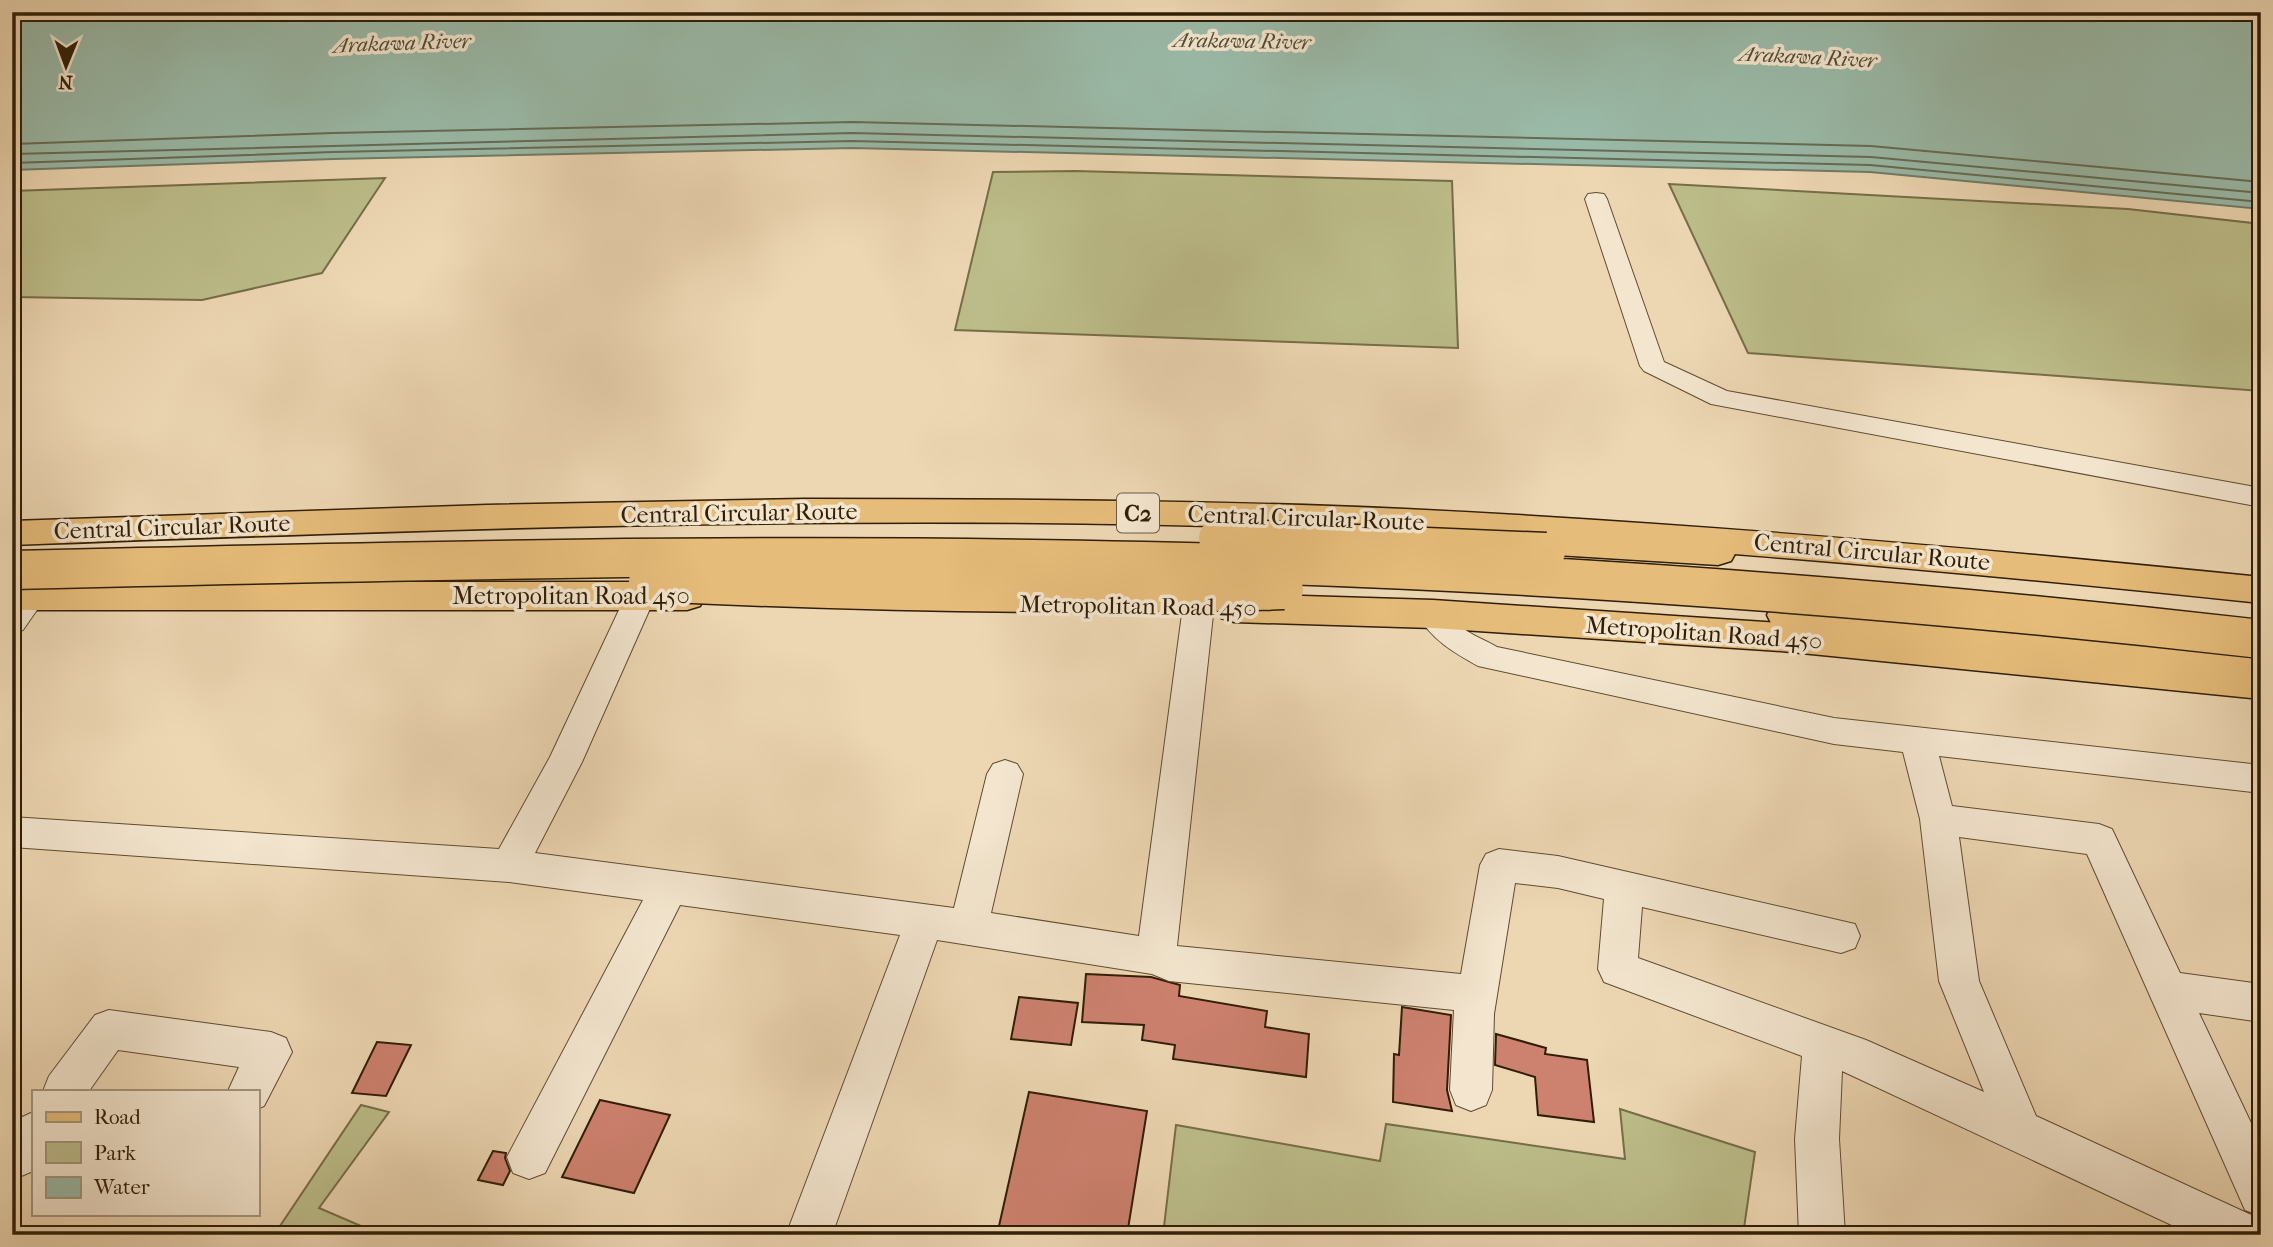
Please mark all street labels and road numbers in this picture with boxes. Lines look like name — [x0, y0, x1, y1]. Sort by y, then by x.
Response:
road number: C2 — [1117, 494, 1159, 533]
street label: Central Circular Route — [620, 497, 858, 529]
street label: Central Circular Route — [1187, 500, 1425, 536]
street label: Central Circular Route — [53, 509, 291, 545]
street label: Central Circular Route — [1753, 528, 1991, 576]
street label: Metropolitan Road 450 — [452, 582, 690, 610]
street label: Metropolitan Road 450 — [1019, 590, 1257, 622]
street label: Metropolitan Road 450 — [1585, 611, 1823, 655]

